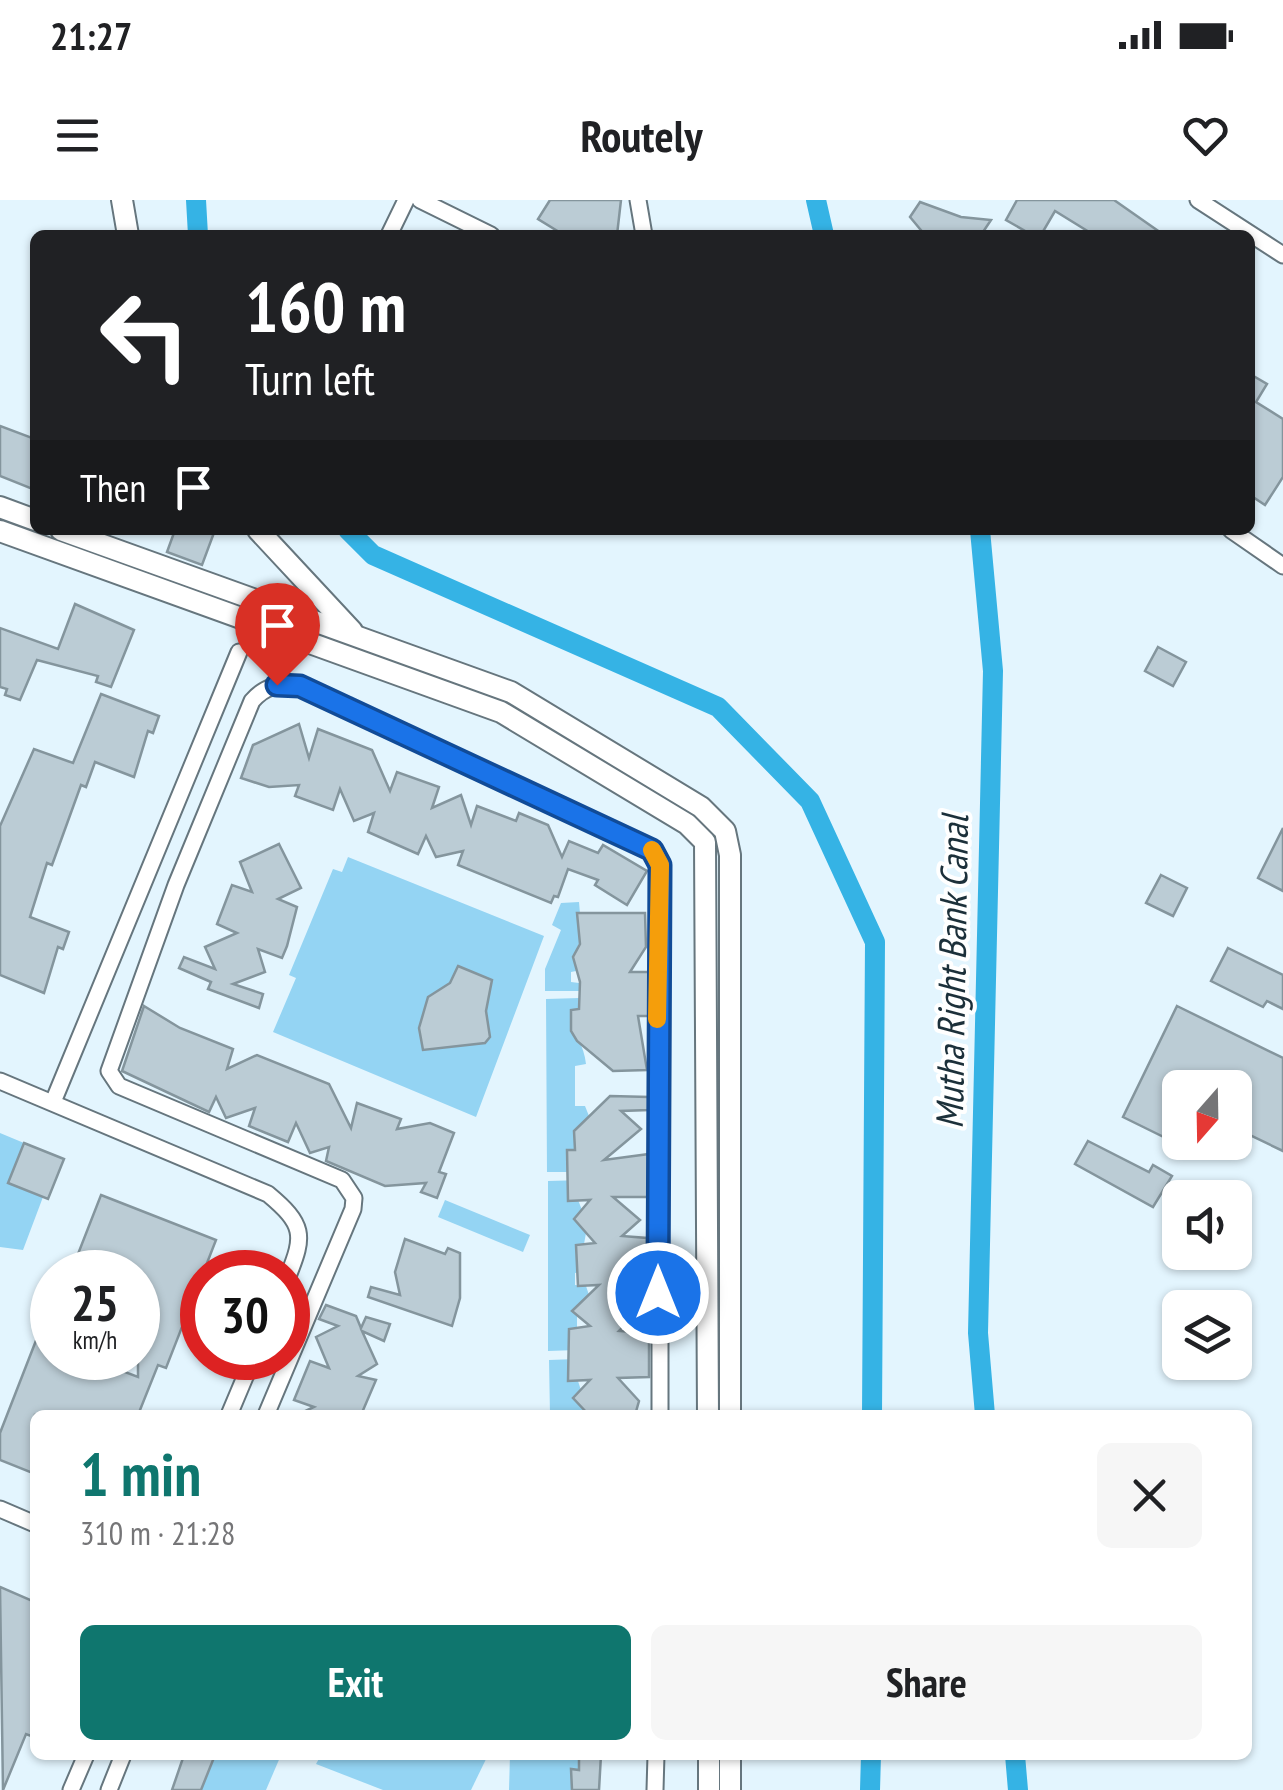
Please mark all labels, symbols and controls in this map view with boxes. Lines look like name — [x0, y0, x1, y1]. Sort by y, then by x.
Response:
text: 21:27 — [50, 11, 132, 60]
text: Routely — [580, 106, 703, 164]
icon: menu — [50, 108, 105, 163]
icon: heart — [1178, 108, 1233, 163]
text: 160 m — [245, 261, 406, 351]
icon: left — [80, 270, 210, 400]
text: Turn left — [245, 349, 375, 407]
icon: arrive — [166, 460, 221, 515]
text: Then — [80, 463, 146, 512]
pin — [235, 583, 320, 686]
icon: arrive — [250, 598, 305, 653]
water label: Mutha Right Bank Canal — [924, 812, 978, 1129]
north arrow — [1162, 1070, 1252, 1160]
map controls — [1162, 1070, 1252, 1380]
button: sound — [1162, 1180, 1252, 1270]
position arrow — [606, 1241, 710, 1345]
speed limit sign: 30 — [180, 1250, 310, 1380]
text: 25 — [71, 1270, 119, 1335]
button: layers — [1162, 1290, 1252, 1380]
text: km/h — [73, 1324, 117, 1356]
text: 1 min — [80, 1435, 201, 1513]
button: close — [1097, 1443, 1202, 1548]
text: 310 m · 21:28 — [80, 1512, 235, 1554]
button: Exit — [80, 1625, 631, 1740]
button: Share — [651, 1625, 1202, 1740]

